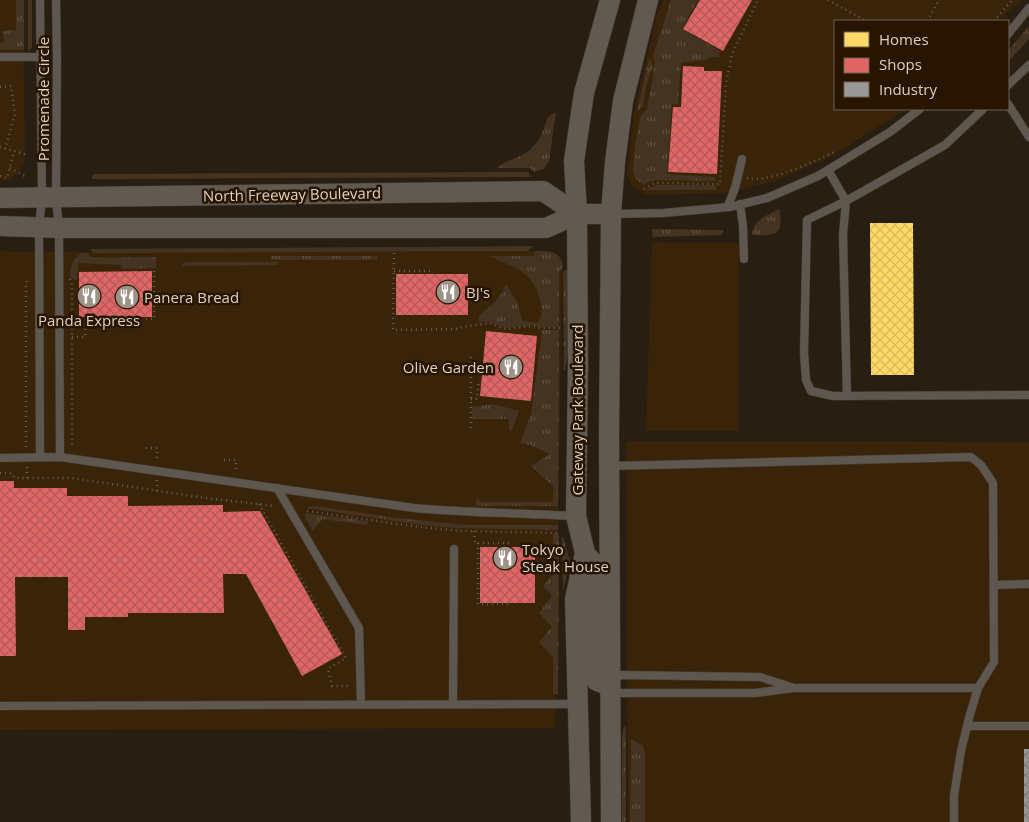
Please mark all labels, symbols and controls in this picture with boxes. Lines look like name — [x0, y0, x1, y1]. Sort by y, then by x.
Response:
legend — [834, 20, 1009, 110]
text: Homes — [879, 29, 929, 49]
street label: Promenade Circle — [33, 37, 53, 161]
text: Shops — [879, 54, 922, 74]
text: Industry — [879, 79, 937, 99]
street label: North Freeway Boulevard — [203, 182, 381, 206]
restaurant icon: BJ's — [435, 279, 461, 305]
place label: BJ's — [466, 282, 490, 302]
restaurant icon: Panda Express — [76, 283, 102, 309]
restaurant icon: Panera Bread — [114, 284, 140, 310]
place label: Panera Bread — [144, 287, 239, 307]
place label: Panda Express — [38, 310, 140, 330]
street label: Gateway Park Boulevard — [567, 325, 587, 495]
restaurant icon: Olive Garden — [498, 354, 524, 380]
place label: Olive Garden — [403, 357, 494, 377]
place label: Tokyo Steak House — [522, 539, 609, 576]
restaurant icon: Tokyo Steak House — [492, 545, 518, 571]

